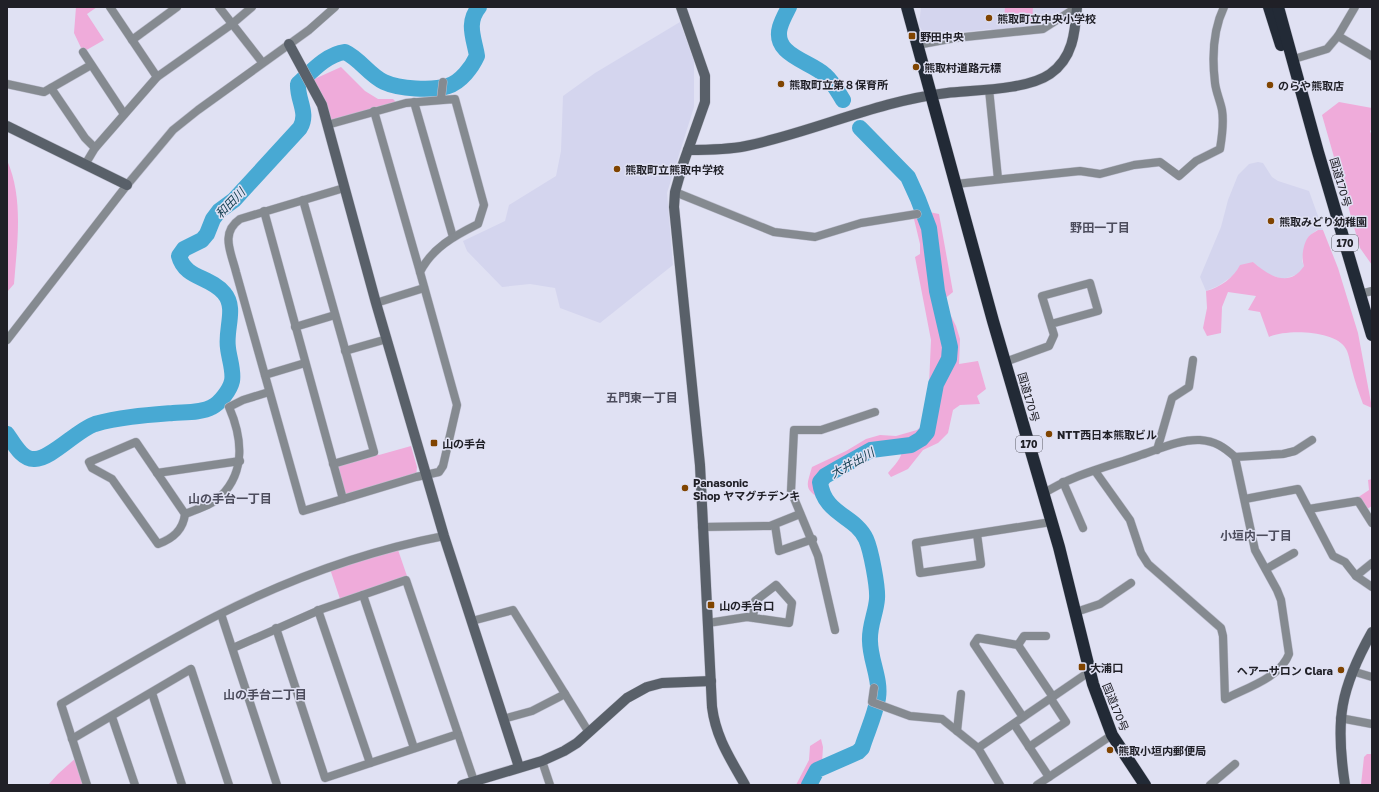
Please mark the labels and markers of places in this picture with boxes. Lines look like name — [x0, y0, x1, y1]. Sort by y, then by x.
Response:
place label: 熊取町立中央小学校 — [997, 12, 1096, 25]
marker: 熊取町立中央小学校 — [984, 13, 994, 23]
place label: 野田中央 — [920, 30, 964, 43]
marker: 野田中央 — [907, 31, 917, 41]
place label: 熊取村道路元標 — [924, 61, 1001, 74]
marker: 熊取村道路元標 — [911, 62, 921, 72]
place label: 熊取町立第８保育所 — [789, 78, 888, 91]
marker: 熊取町立第８保育所 — [776, 79, 786, 89]
place label: のらや熊取店 — [1278, 79, 1344, 92]
marker: のらや熊取店 — [1265, 80, 1275, 90]
place label: 熊取町立熊取中学校 — [625, 163, 724, 176]
marker: 熊取町立熊取中学校 — [612, 164, 622, 174]
place label: 熊取みどり幼稚園 — [1279, 215, 1367, 228]
marker: 熊取みどり幼稚園 — [1266, 216, 1276, 226]
place label: NTT西日本熊取ビル — [1057, 428, 1157, 441]
marker: NTT西日本熊取ビル — [1044, 429, 1054, 439]
place label: 山の手台 — [442, 437, 486, 450]
marker: 山の手台 — [429, 438, 439, 448]
place label: Panasonic Shop ヤマグチデンキ — [693, 476, 800, 502]
marker: Panasonic Shop ヤマグチデンキ — [680, 483, 690, 493]
place label: 山の手台口 — [719, 599, 774, 612]
marker: 山の手台口 — [706, 600, 716, 610]
place label: 大浦口 — [1090, 661, 1123, 674]
marker: 大浦口 — [1077, 662, 1087, 672]
place label: ヘアーサロン Clara — [1237, 664, 1333, 677]
marker: ヘアーサロン Clara — [1336, 665, 1346, 675]
place label: 熊取小垣内郵便局 — [1118, 744, 1206, 757]
marker: 熊取小垣内郵便局 — [1105, 745, 1115, 755]

